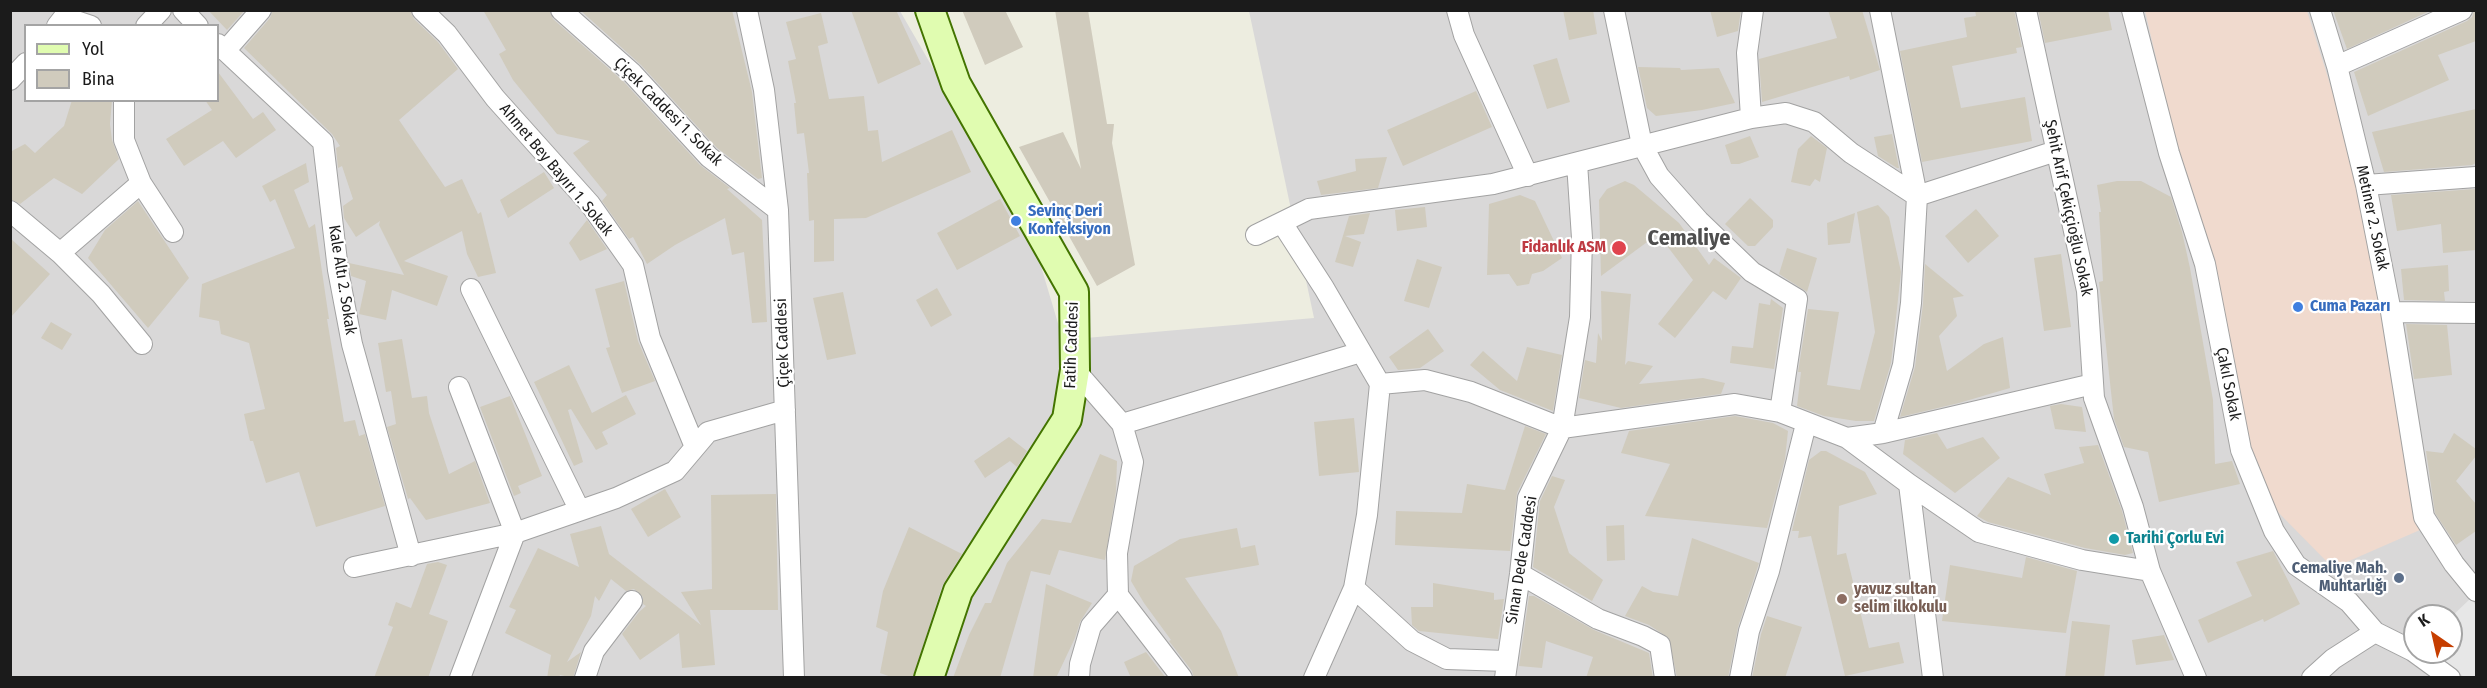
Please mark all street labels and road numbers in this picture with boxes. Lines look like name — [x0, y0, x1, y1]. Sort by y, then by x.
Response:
street label: Çiçek Caddesi 1. Sokak — [610, 54, 726, 170]
street label: Ahmet Bey Bayırı 1. Sokak — [495, 100, 617, 240]
street label: Şehit Arif Çekiççioğlu Sokak — [2040, 118, 2096, 298]
street label: Metiner 2. Sokak — [2351, 164, 2393, 272]
street label: Kale Altı 2. Sokak — [324, 224, 360, 336]
street label: Çiçek Caddesi — [772, 298, 794, 388]
street label: Fatih Caddesi — [1061, 301, 1083, 389]
street label: Çakıl Sokak — [2212, 346, 2244, 422]
street label: Sinan Dede Caddesi — [1502, 494, 1542, 626]

